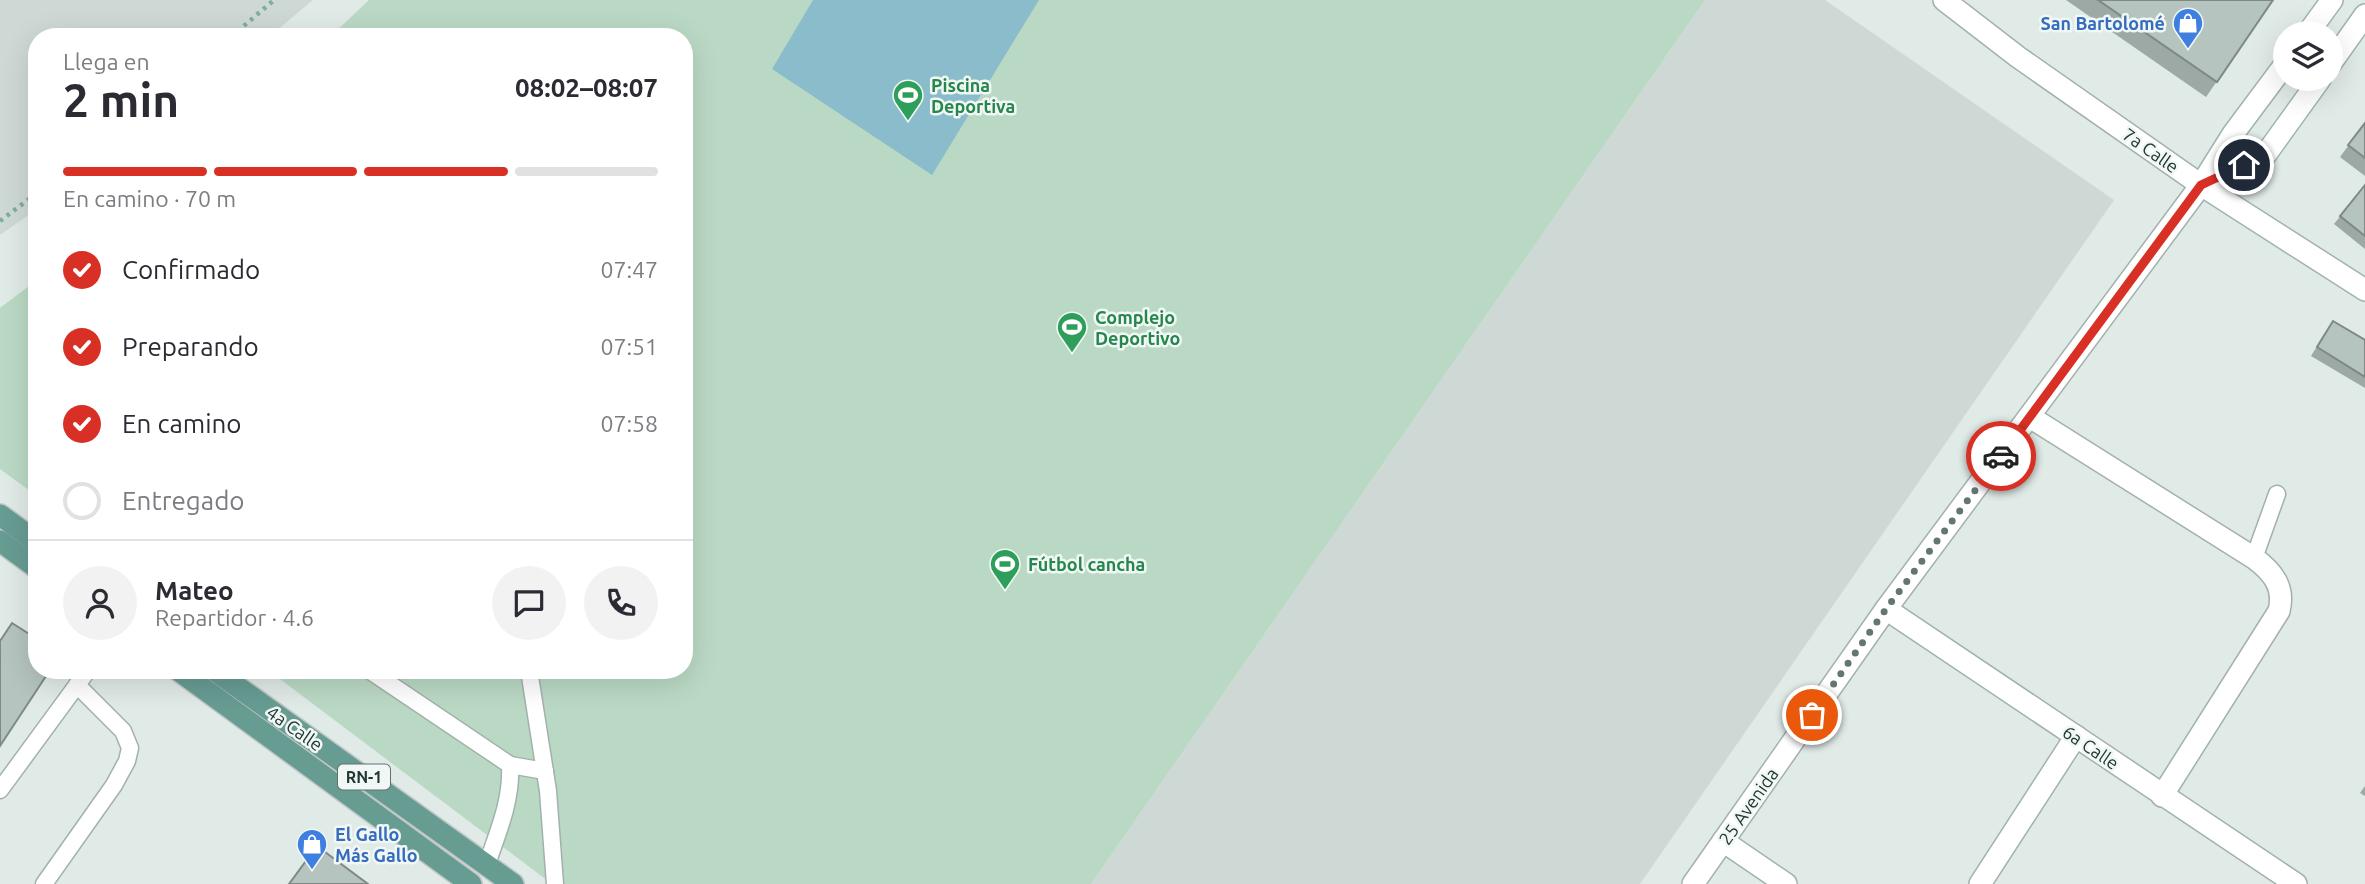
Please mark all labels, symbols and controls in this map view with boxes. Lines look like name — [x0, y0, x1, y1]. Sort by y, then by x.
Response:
shop icon: San Bartolomé — [2171, 6, 2205, 50]
place label: San Bartolomé — [2040, 13, 2165, 33]
map controls — [2273, 21, 2343, 91]
button: layers — [2273, 21, 2343, 91]
text: Llega en — [63, 49, 150, 74]
text: 08:02–08:07 — [515, 73, 658, 102]
text: 2 min — [63, 74, 179, 126]
place label: Piscina Deportiva — [931, 75, 1015, 116]
sports icon: Piscina Deportiva — [891, 78, 925, 122]
street label: 7a Calle — [2119, 124, 2183, 176]
pin — [2214, 135, 2274, 195]
icon: home — [2225, 146, 2263, 184]
text: En camino · 70 m — [63, 186, 236, 211]
icon: check — [63, 251, 101, 289]
text: Confirmado — [122, 255, 260, 284]
text: 07:47 — [600, 257, 658, 282]
place label: Complejo Deportivo — [1095, 307, 1180, 348]
sports icon: Complejo Deportivo — [1055, 310, 1089, 354]
icon: check — [63, 328, 101, 366]
text: Preparando — [122, 332, 259, 361]
text: 07:51 — [600, 334, 658, 359]
icon: check — [63, 405, 101, 443]
text: En camino — [122, 409, 242, 438]
text: 07:58 — [600, 411, 658, 436]
courier — [1966, 421, 2036, 491]
icon: car — [1982, 437, 2020, 475]
text: Entregado — [122, 486, 245, 515]
sports icon: Fútbol cancha — [988, 547, 1022, 591]
place label: Fútbol cancha — [1028, 554, 1145, 574]
button: person — [63, 566, 137, 640]
button: chat — [492, 566, 566, 640]
button: phone — [584, 566, 658, 640]
text: Mateo — [155, 576, 234, 605]
text: Repartidor · 4.6 — [155, 605, 314, 630]
pin — [1782, 685, 1842, 745]
icon: bag — [1793, 696, 1831, 734]
street label: 4a Calle — [263, 702, 327, 754]
street label: 6a Calle — [2059, 721, 2123, 773]
road number: RN-1 — [338, 764, 390, 790]
street label: 25 Avenida — [1714, 764, 1782, 848]
place label: El Gallo Más Gallo — [335, 824, 418, 865]
shop icon: El Gallo Más Gallo — [295, 827, 329, 871]

